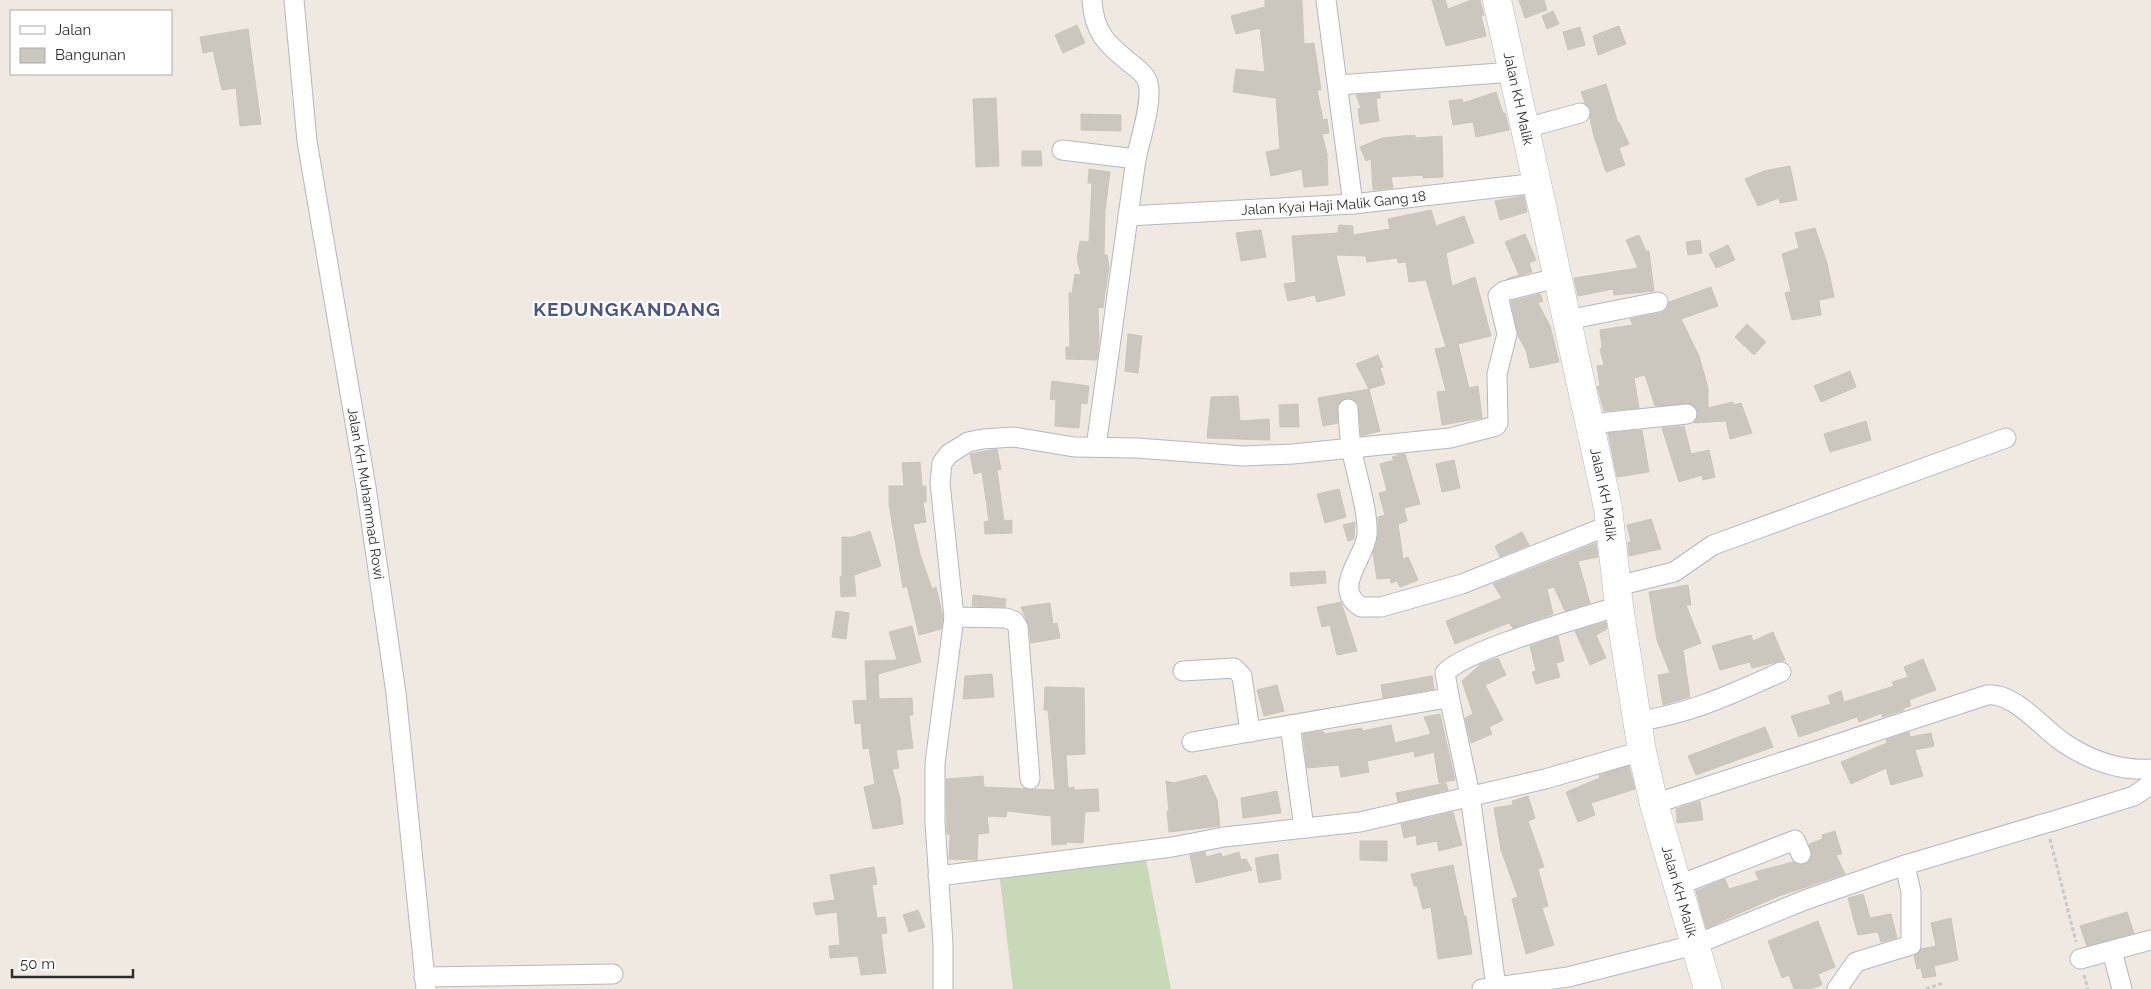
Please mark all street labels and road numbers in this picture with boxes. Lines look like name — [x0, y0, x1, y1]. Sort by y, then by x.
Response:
street label: Jalan KH Malik — [1501, 51, 1537, 147]
street label: Jalan Kyai Haji Malik Gang 18 — [1241, 188, 1427, 218]
street label: Jalan KH Muhammad Rowi — [345, 406, 387, 581]
street label: Jalan KH Malik — [1587, 446, 1620, 543]
street label: Jalan KH Malik — [1659, 844, 1701, 940]

